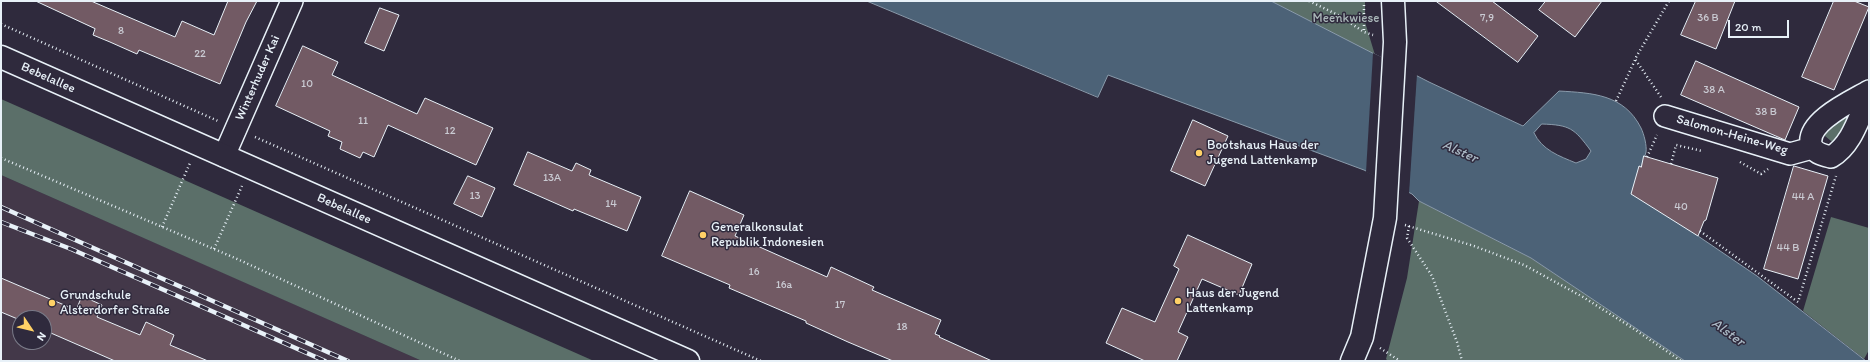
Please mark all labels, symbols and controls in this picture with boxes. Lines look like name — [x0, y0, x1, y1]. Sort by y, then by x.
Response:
park label: Meenkwiese — [1313, 11, 1379, 27]
house number: 7,9 — [1480, 11, 1494, 25]
house number: 36 B — [1697, 11, 1719, 25]
scale bar — [1730, 12, 1791, 38]
text: 20 m — [1735, 20, 1762, 34]
house number: 8 — [118, 24, 124, 38]
street label: Winterhuder Kai — [232, 33, 284, 123]
house number: 22 — [194, 47, 206, 61]
street label: Bebelallee — [18, 59, 78, 97]
house number: 10 — [301, 77, 313, 91]
house number: 38 A — [1703, 83, 1725, 97]
house number: 38 B — [1755, 105, 1777, 119]
street label: Salomon-Heine-Weg — [1674, 112, 1790, 158]
house number: 11 — [358, 114, 368, 128]
house number: 12 — [445, 124, 455, 138]
water label: Alster — [1440, 137, 1480, 167]
place label: Bootshaus Haus der Jugend Lattenkamp — [1207, 138, 1319, 169]
marker: Bootshaus Haus der Jugend Lattenkamp — [1194, 148, 1204, 158]
house number: 13A — [543, 171, 561, 185]
house number: 13 — [469, 189, 481, 203]
street label: Bebelallee — [314, 190, 374, 228]
house number: 44 A — [1792, 190, 1814, 204]
house number: 14 — [605, 197, 617, 211]
house number: 40 — [1674, 200, 1688, 214]
place label: Generalkonsulat Republik Indonesien — [711, 220, 824, 251]
marker: Generalkonsulat Republik Indonesien — [698, 230, 708, 240]
house number: 44 B — [1777, 241, 1799, 255]
house number: 16 — [749, 265, 759, 279]
house number: 16a — [776, 278, 792, 292]
place label: Haus der Jugend Lattenkamp — [1186, 286, 1279, 317]
place label: Grundschule Alsterdorfer Straße — [60, 288, 170, 319]
marker: Haus der Jugend Lattenkamp — [1173, 296, 1183, 306]
marker: Grundschule Alsterdorfer Straße — [47, 298, 57, 308]
house number: 17 — [835, 298, 845, 312]
north arrow — [12, 310, 52, 350]
water label: Alster — [1708, 315, 1748, 351]
house number: 18 — [896, 320, 908, 334]
text: N — [34, 330, 49, 343]

